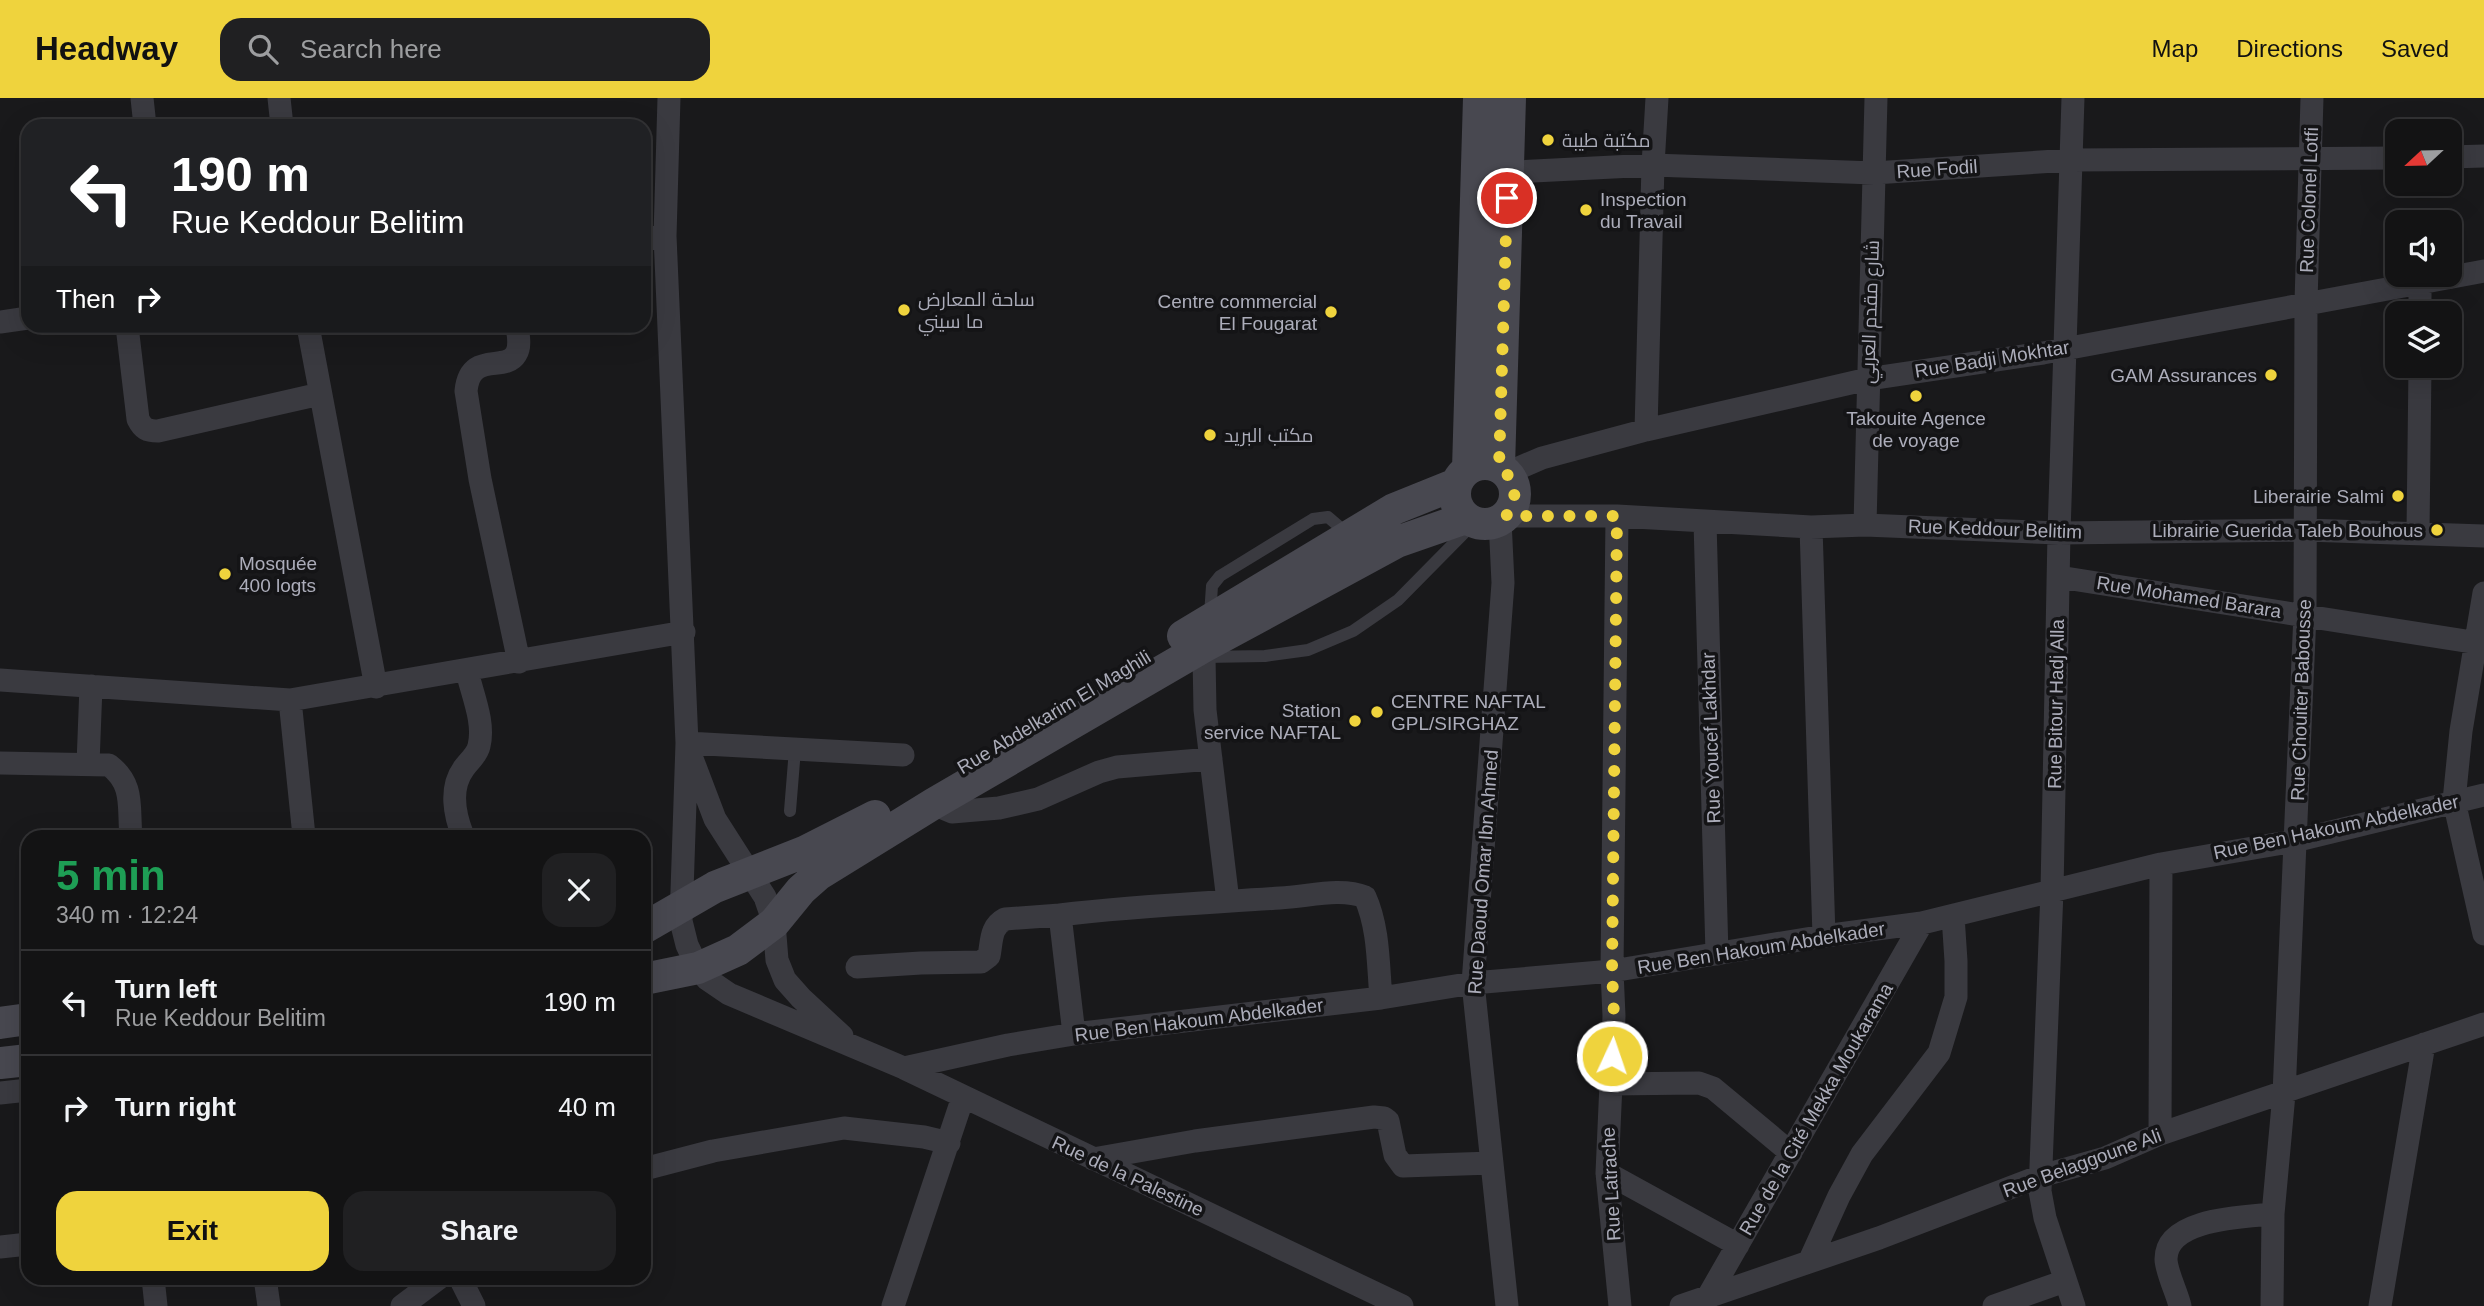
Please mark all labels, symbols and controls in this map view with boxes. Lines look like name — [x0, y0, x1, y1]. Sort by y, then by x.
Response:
search box — [220, 18, 710, 81]
text: Headway — [35, 30, 178, 67]
icon: search — [244, 30, 282, 68]
text: Search here — [300, 34, 442, 64]
text: Map — [2152, 35, 2198, 62]
text: Directions — [2236, 35, 2343, 62]
text: Saved — [2381, 35, 2449, 62]
north arrow — [2385, 119, 2462, 196]
map controls — [2385, 119, 2462, 378]
street label: Rue Colonel Lotfi — [2296, 127, 2322, 273]
place label: مكتبة طيبة — [1562, 130, 1650, 151]
marker: مكتبة طيبة — [1540, 132, 1556, 148]
icon: left — [56, 147, 147, 238]
text: 190 m — [171, 147, 310, 201]
street label: Rue Fodil — [1896, 156, 1978, 182]
pin — [1477, 168, 1537, 228]
icon: arrive — [1488, 179, 1526, 217]
place label: Inspection du Travail — [1600, 189, 1687, 232]
marker: Inspection du Travail — [1578, 202, 1594, 218]
text: Rue Keddour Belitim — [171, 204, 464, 240]
button: sound — [2385, 210, 2462, 287]
street label: شارع مقدم العربي — [1857, 240, 1887, 384]
icon: right — [129, 280, 167, 318]
text: Then — [56, 284, 115, 314]
place label: ساحة المعارض ما سيني — [918, 289, 1035, 336]
place label: Centre commercial El Fougarat — [1158, 291, 1318, 334]
button: layers — [2385, 301, 2462, 378]
marker: ساحة المعارض ما سيني — [896, 302, 912, 318]
marker: Centre commercial El Fougarat — [1323, 304, 1339, 320]
street label: Rue Badji Mokhtar — [1913, 336, 2071, 382]
place label: GAM Assurances — [2110, 365, 2257, 386]
marker: GAM Assurances — [2263, 367, 2279, 383]
marker: Takouite Agence de voyage — [1908, 388, 1924, 404]
place label: Takouite Agence de voyage — [1846, 408, 1986, 451]
place label: مكتب البريد — [1224, 425, 1313, 447]
marker: مكتب البريد — [1202, 427, 1218, 443]
place label: Liberairie Salmi — [2253, 486, 2384, 507]
marker: Liberairie Salmi — [2390, 488, 2406, 504]
street label: Rue Keddour Belitim — [1908, 515, 2082, 543]
place label: Librairie Guerida Taleb Bouhous — [2152, 520, 2423, 541]
marker: Librairie Guerida Taleb Bouhous — [2429, 522, 2445, 538]
place label: Mosquée 400 logts — [239, 553, 317, 596]
marker: Mosquée 400 logts — [217, 566, 233, 582]
street label: Rue Mohamed Barara — [2095, 572, 2283, 622]
street label: Rue Chouiter Babousse — [2287, 599, 2315, 801]
street label: Rue Bitour Hadj Alla — [2044, 618, 2068, 789]
street label: Rue Abdelkarim El Maghili — [954, 646, 1154, 778]
street label: Rue Youcef Lakhdar — [1697, 651, 1724, 824]
place label: CENTRE NAFTAL GPL/SIRGHAZ — [1391, 691, 1546, 734]
place label: Station service NAFTAL — [1204, 700, 1341, 743]
marker: CENTRE NAFTAL GPL/SIRGHAZ — [1369, 704, 1385, 720]
marker: Station service NAFTAL — [1347, 713, 1363, 729]
street label: Rue Daoud Omar Ibn Ahmed — [1464, 749, 1502, 995]
street label: Rue Ben Hakoum Abdelkader — [2211, 791, 2461, 863]
text: 5 min — [56, 852, 166, 899]
button: close — [542, 853, 616, 927]
text: 340 m · 12:24 — [56, 902, 198, 928]
street label: Rue Ben Hakoum Abdelkader — [1636, 918, 1887, 978]
text: Turn left — [115, 974, 217, 1004]
street label: Rue de la Cité Mekka Moukarama — [1735, 979, 1897, 1239]
icon: left — [56, 984, 94, 1022]
text: 190 m — [544, 987, 616, 1017]
street label: Rue Ben Hakoum Abdelkader — [1073, 994, 1325, 1046]
text: Rue Keddour Belitim — [115, 1005, 326, 1031]
position arrow — [1575, 1019, 1649, 1093]
icon: right — [56, 1089, 94, 1127]
text: Turn right — [115, 1092, 236, 1122]
text: 40 m — [558, 1092, 616, 1122]
street label: Rue Belaggoune Ali — [2000, 1125, 2164, 1201]
street label: Rue Latrache — [1598, 1126, 1624, 1242]
street label: Rue de la Palestine — [1049, 1132, 1207, 1220]
button: Exit — [56, 1191, 329, 1271]
button: Share — [343, 1191, 616, 1271]

